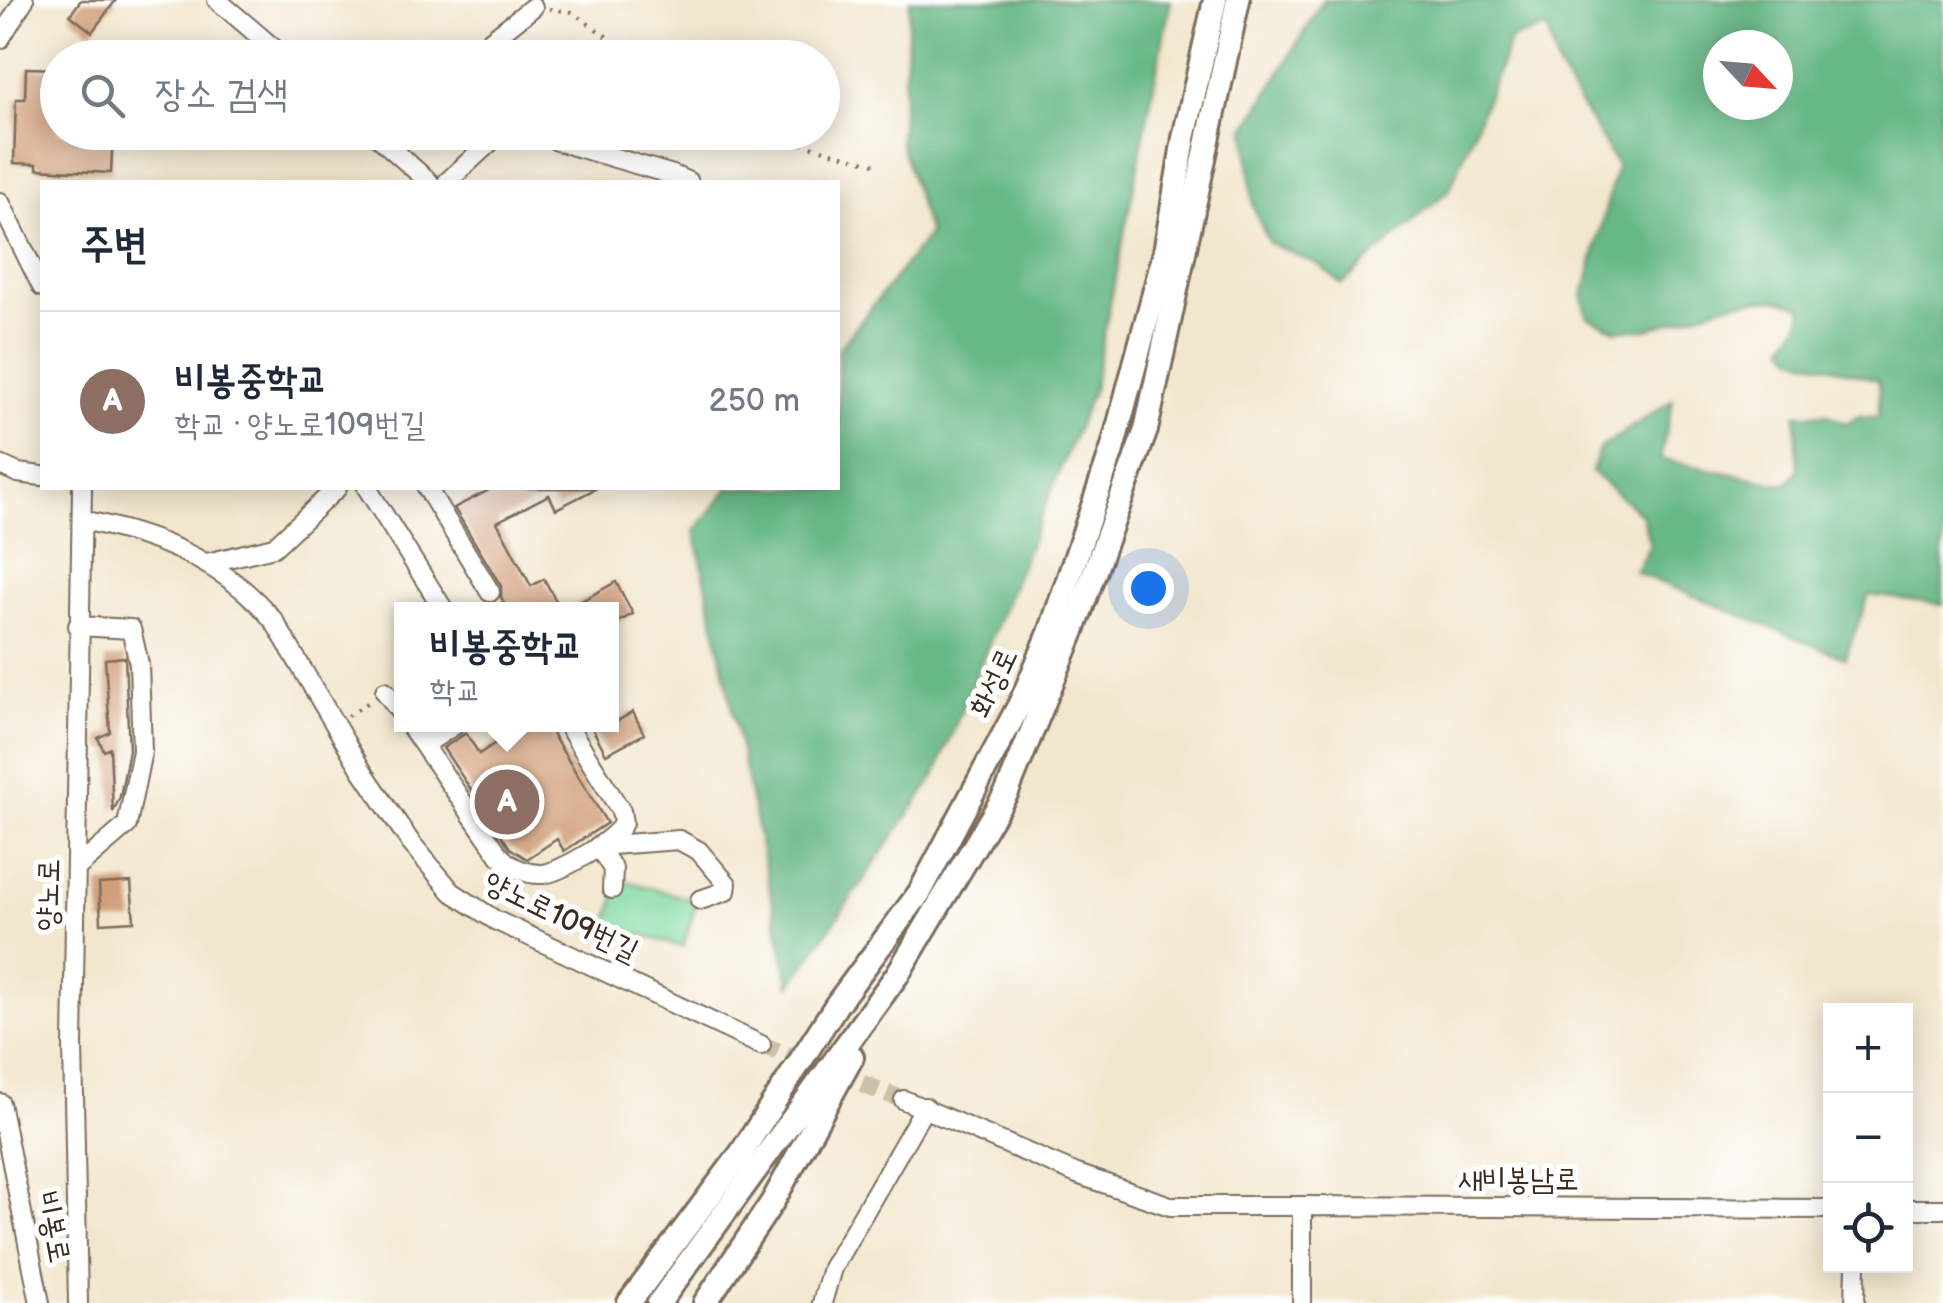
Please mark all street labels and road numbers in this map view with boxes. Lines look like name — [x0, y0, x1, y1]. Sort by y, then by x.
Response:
street label: 화성로 — [962, 643, 1026, 723]
street label: 양노로 — [30, 858, 68, 932]
street label: 양노로109번길 — [478, 864, 644, 970]
street label: 새비봉남로 — [1458, 1162, 1578, 1198]
street label: 비봉로 — [28, 1188, 78, 1266]

